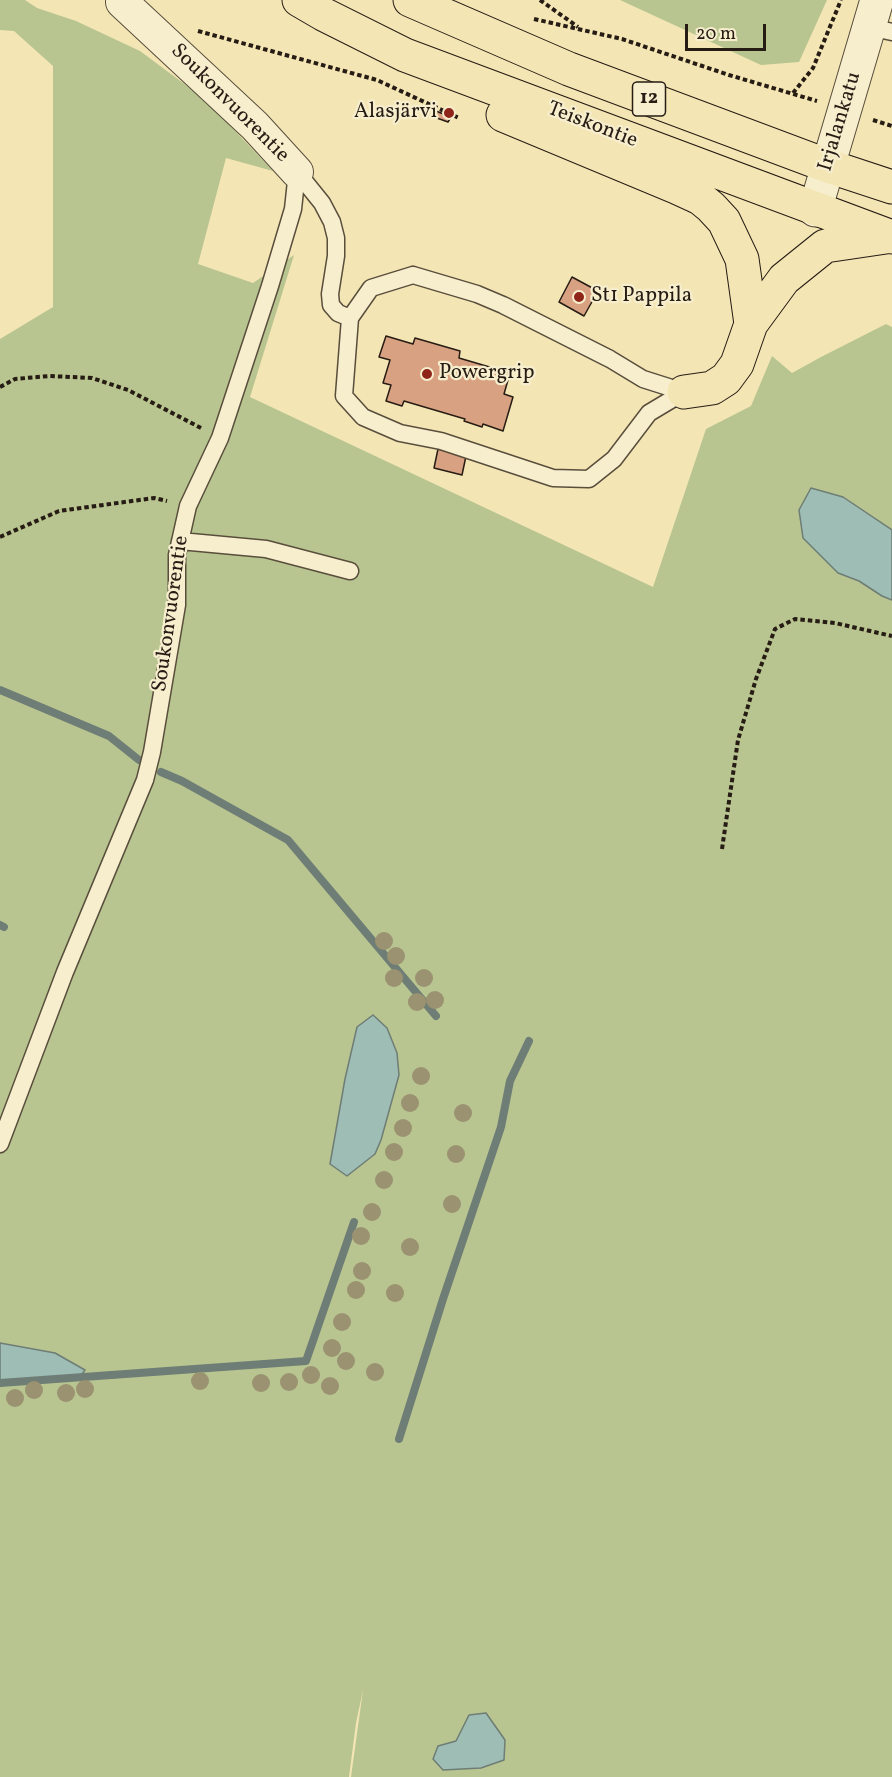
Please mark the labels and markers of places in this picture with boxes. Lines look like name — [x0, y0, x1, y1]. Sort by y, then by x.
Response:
place label: Alasjärvi — [354, 100, 437, 126]
marker: Alasjärvi — [442, 106, 456, 120]
place label: St1 Pappila — [591, 284, 692, 310]
marker: St1 Pappila — [572, 290, 586, 304]
place label: Powergrip — [439, 361, 534, 387]
marker: Powergrip — [420, 367, 434, 381]

